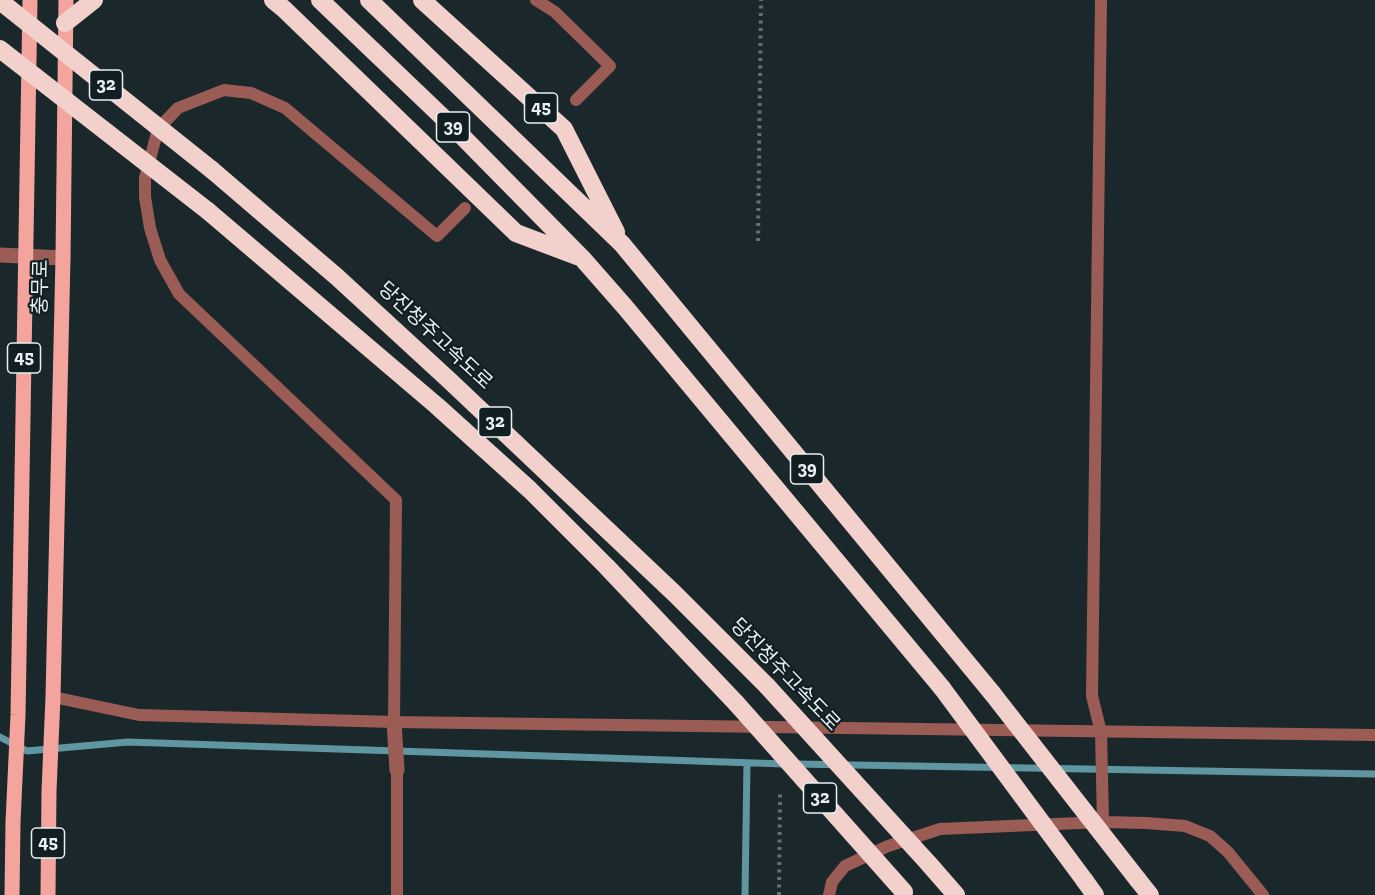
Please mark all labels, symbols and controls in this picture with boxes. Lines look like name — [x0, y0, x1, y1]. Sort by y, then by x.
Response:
road number: 32 — [90, 70, 122, 100]
road number: 45 — [524, 93, 558, 123]
road number: 39 — [436, 112, 470, 142]
street label: 충무로 — [29, 259, 53, 315]
street label: 당진청주고속도로 — [373, 277, 497, 395]
road number: 45 — [8, 343, 40, 373]
road number: 32 — [478, 407, 512, 437]
road number: 39 — [790, 454, 824, 484]
street label: 당진청주고속도로 — [725, 614, 845, 736]
road number: 32 — [804, 783, 836, 813]
road number: 45 — [32, 828, 64, 858]

